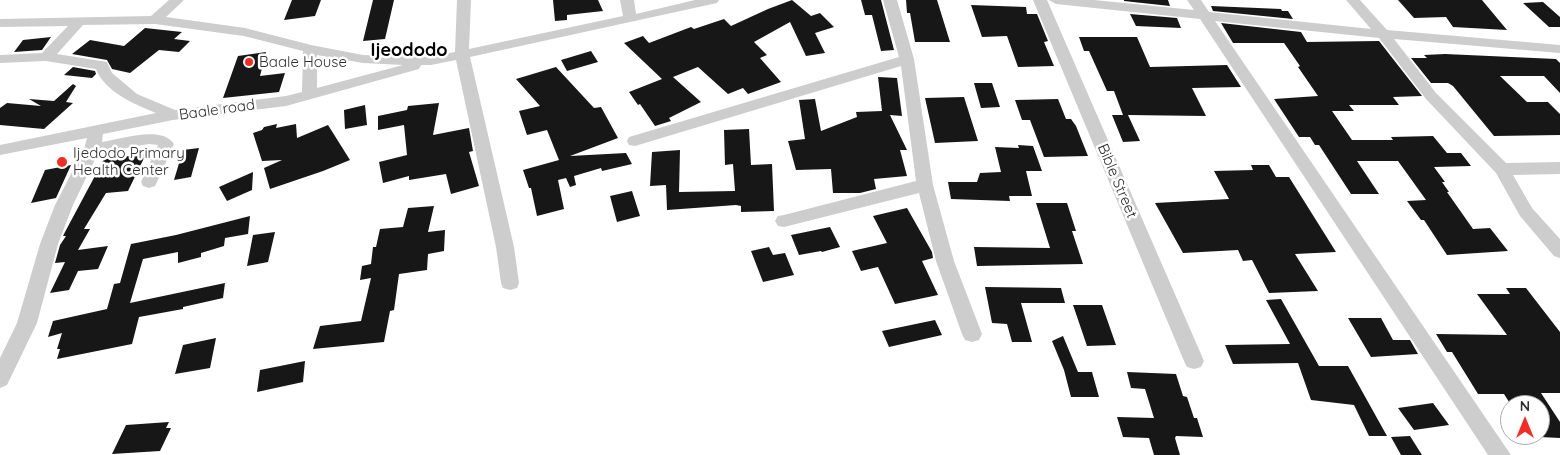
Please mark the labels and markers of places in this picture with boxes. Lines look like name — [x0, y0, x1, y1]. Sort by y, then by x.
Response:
place label: Baale House — [259, 53, 347, 71]
marker: Baale House — [243, 56, 255, 68]
place label: Ijedodo Primary Health Center — [73, 144, 185, 179]
marker: Ijedodo Primary Health Center — [55, 155, 69, 169]

